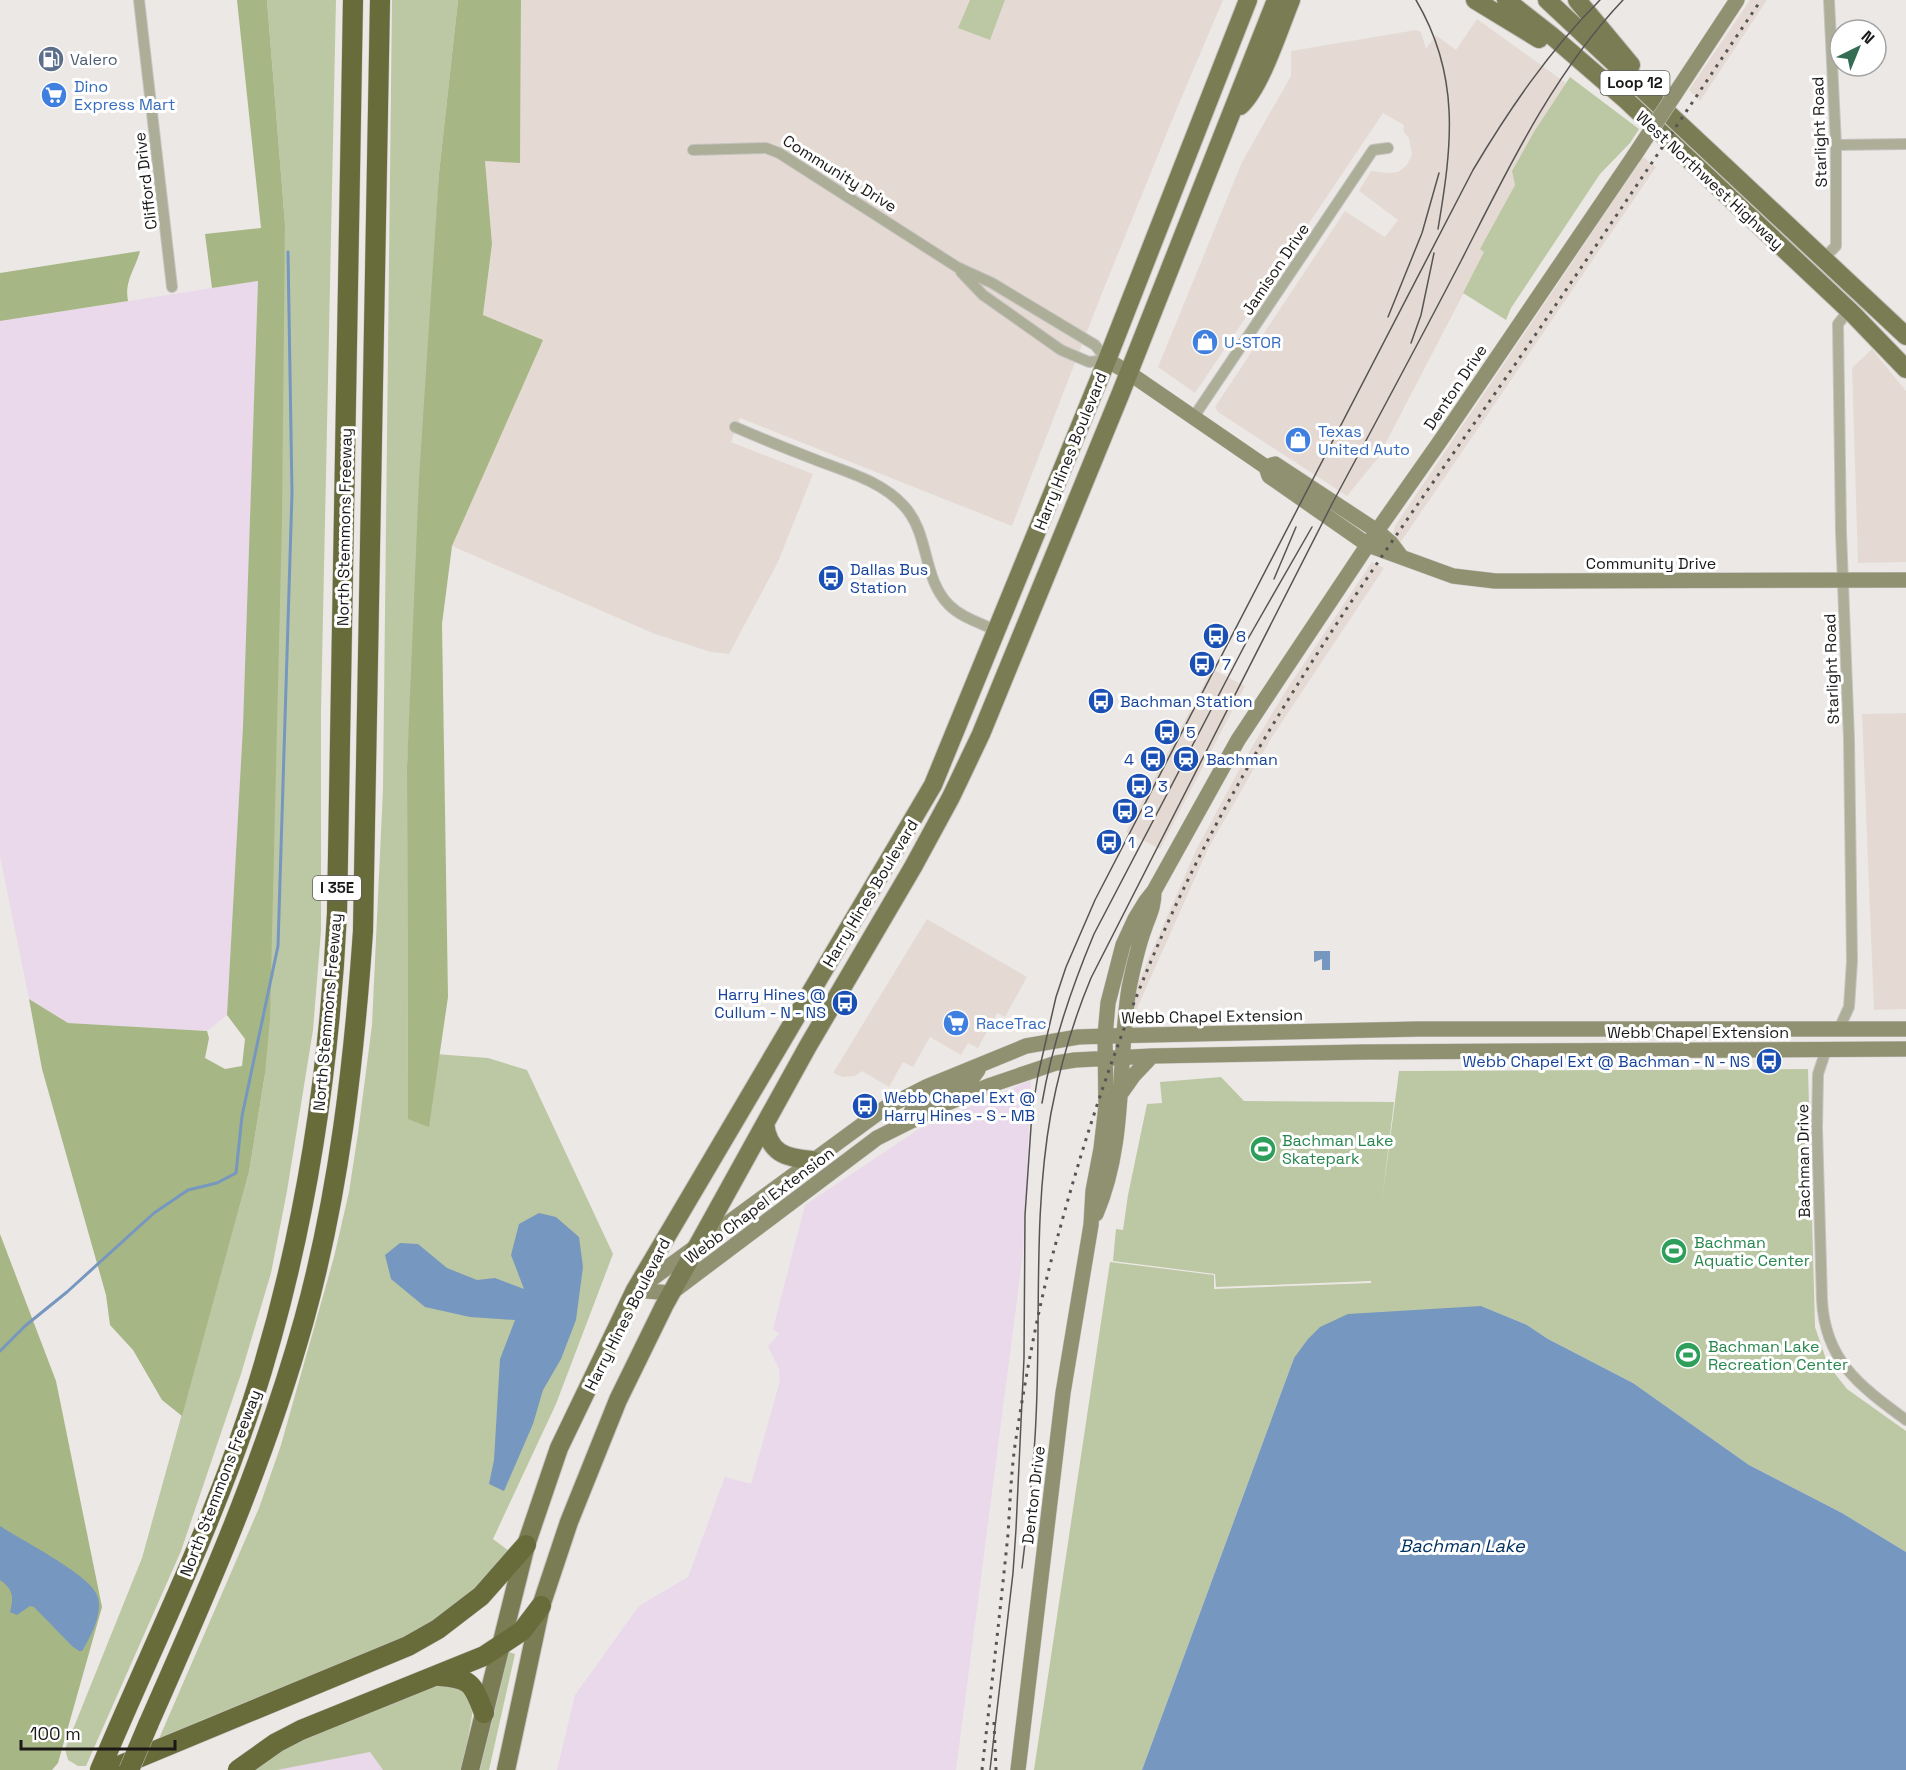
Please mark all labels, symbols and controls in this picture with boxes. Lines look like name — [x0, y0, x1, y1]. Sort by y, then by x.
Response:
north arrow — [1828, 18, 1888, 78]
text: N — [1857, 26, 1879, 49]
fuel station icon: Valero — [36, 44, 66, 74]
place label: Valero — [70, 49, 118, 70]
road number: Loop 12 — [1600, 71, 1670, 95]
place label: Dino Express Mart — [74, 76, 175, 115]
street label: Starlight Road — [1807, 76, 1832, 188]
supermarket icon: Dino Express Mart — [39, 80, 69, 110]
street label: West Northwest Highway — [1631, 106, 1788, 254]
street label: Community Drive — [779, 130, 901, 217]
street label: Clifford Drive — [129, 131, 162, 231]
street label: Jamison Drive — [1237, 219, 1314, 319]
shop icon: U-STOR — [1190, 327, 1220, 357]
place label: U-STOR — [1224, 332, 1281, 353]
street label: Denton Drive — [1419, 340, 1492, 434]
street label: Harry Hines Boulevard — [1029, 369, 1112, 533]
place label: Texas United Auto — [1318, 421, 1410, 460]
shop icon: Texas United Auto — [1283, 425, 1313, 455]
street label: North Stemmons Freeway — [332, 428, 357, 626]
street label: Community Drive — [1586, 553, 1716, 574]
place label: Dallas Bus Station — [850, 559, 928, 598]
bus stop icon: Dallas Bus Station — [816, 563, 846, 593]
street label: Starlight Road — [1819, 613, 1844, 725]
bus stop icon: 8 — [1201, 621, 1231, 651]
place label: 8 — [1236, 626, 1246, 647]
bus stop icon: 7 — [1187, 649, 1217, 679]
place label: 7 — [1222, 654, 1231, 675]
bus stop icon: Bachman Station — [1086, 686, 1116, 716]
place label: Bachman Station — [1120, 691, 1253, 712]
bus stop icon: 5 — [1152, 717, 1182, 747]
place label: 5 — [1186, 722, 1196, 743]
bus stop icon: 4 — [1138, 744, 1168, 774]
station icon: Bachman — [1171, 744, 1201, 774]
place label: 4 — [1124, 749, 1134, 770]
place label: Bachman — [1206, 749, 1278, 770]
bus stop icon: 3 — [1124, 771, 1154, 801]
place label: 3 — [1158, 776, 1168, 797]
bus stop icon: 2 — [1110, 796, 1140, 826]
place label: 2 — [1144, 801, 1154, 822]
street label: Harry Hines Boulevard — [818, 815, 923, 971]
bus stop icon: 1 — [1094, 827, 1124, 857]
place label: 1 — [1128, 832, 1135, 853]
road number: I 35E — [313, 876, 361, 900]
street label: North Stemmons Freeway — [308, 912, 347, 1112]
place label: Harry Hines @ Cullum - N - NS — [714, 984, 826, 1023]
bus stop icon: Harry Hines @ Cullum - N - NS — [830, 988, 860, 1018]
street label: Webb Chapel Extension — [1121, 1004, 1303, 1029]
supermarket icon: RaceTrac — [941, 1008, 971, 1038]
place label: RaceTrac — [976, 1013, 1047, 1034]
street label: Webb Chapel Extension — [1607, 1022, 1789, 1043]
bus stop icon: Webb Chapel Ext @ Bachman - N - NS — [1754, 1046, 1784, 1076]
place label: Webb Chapel Ext @ Bachman - N - NS — [1463, 1051, 1750, 1072]
place label: Webb Chapel Ext @ Harry Hines - S - MB — [884, 1087, 1035, 1126]
bus stop icon: Webb Chapel Ext @ Harry Hines - S - MB — [850, 1091, 880, 1121]
street label: Bachman Drive — [1792, 1104, 1815, 1218]
place label: Bachman Lake Skatepark — [1282, 1130, 1393, 1169]
sports icon: Bachman Lake Skatepark — [1248, 1134, 1278, 1164]
street label: Webb Chapel Extension — [680, 1142, 838, 1269]
place label: Bachman Aquatic Center — [1694, 1232, 1810, 1271]
street label: Harry Hines Boulevard — [580, 1234, 675, 1394]
sports icon: Bachman Aquatic Center — [1659, 1236, 1689, 1266]
place label: Bachman Lake Recreation Center — [1708, 1336, 1848, 1375]
sports icon: Bachman Lake Recreation Center — [1673, 1340, 1703, 1370]
street label: North Stemmons Freeway — [175, 1387, 266, 1580]
street label: Denton Drive — [1017, 1445, 1050, 1545]
water label: Bachman Lake — [1399, 1534, 1526, 1557]
scale bar — [21, 1713, 176, 1751]
text: 100 m — [30, 1722, 81, 1745]

